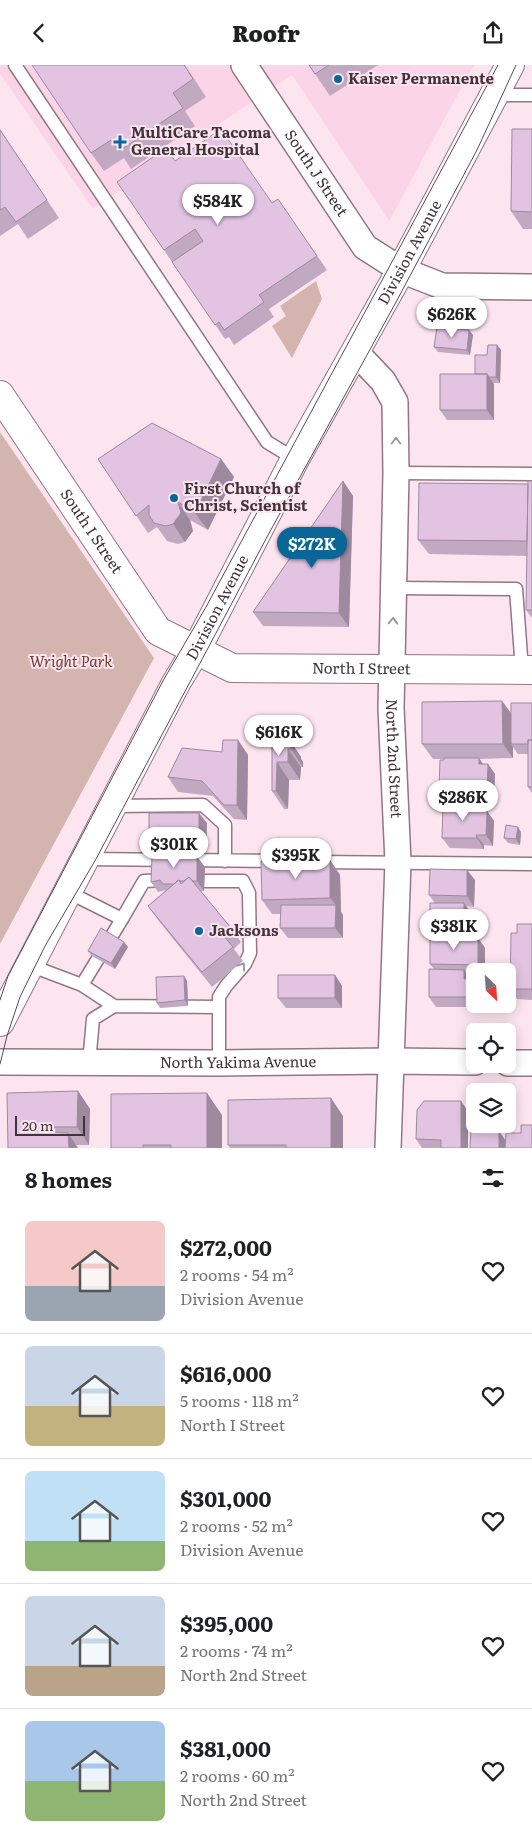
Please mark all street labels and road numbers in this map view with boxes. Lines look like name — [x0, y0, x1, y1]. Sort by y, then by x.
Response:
street label: South J Street — [280, 124, 355, 220]
street label: Division Avenue — [371, 195, 446, 308]
street label: South I Street — [56, 483, 129, 578]
street label: Division Avenue — [179, 550, 254, 664]
street label: North I Street — [312, 656, 411, 679]
street label: North 2nd Street — [381, 699, 409, 818]
street label: North Yakima Avenue — [160, 1049, 317, 1073]

